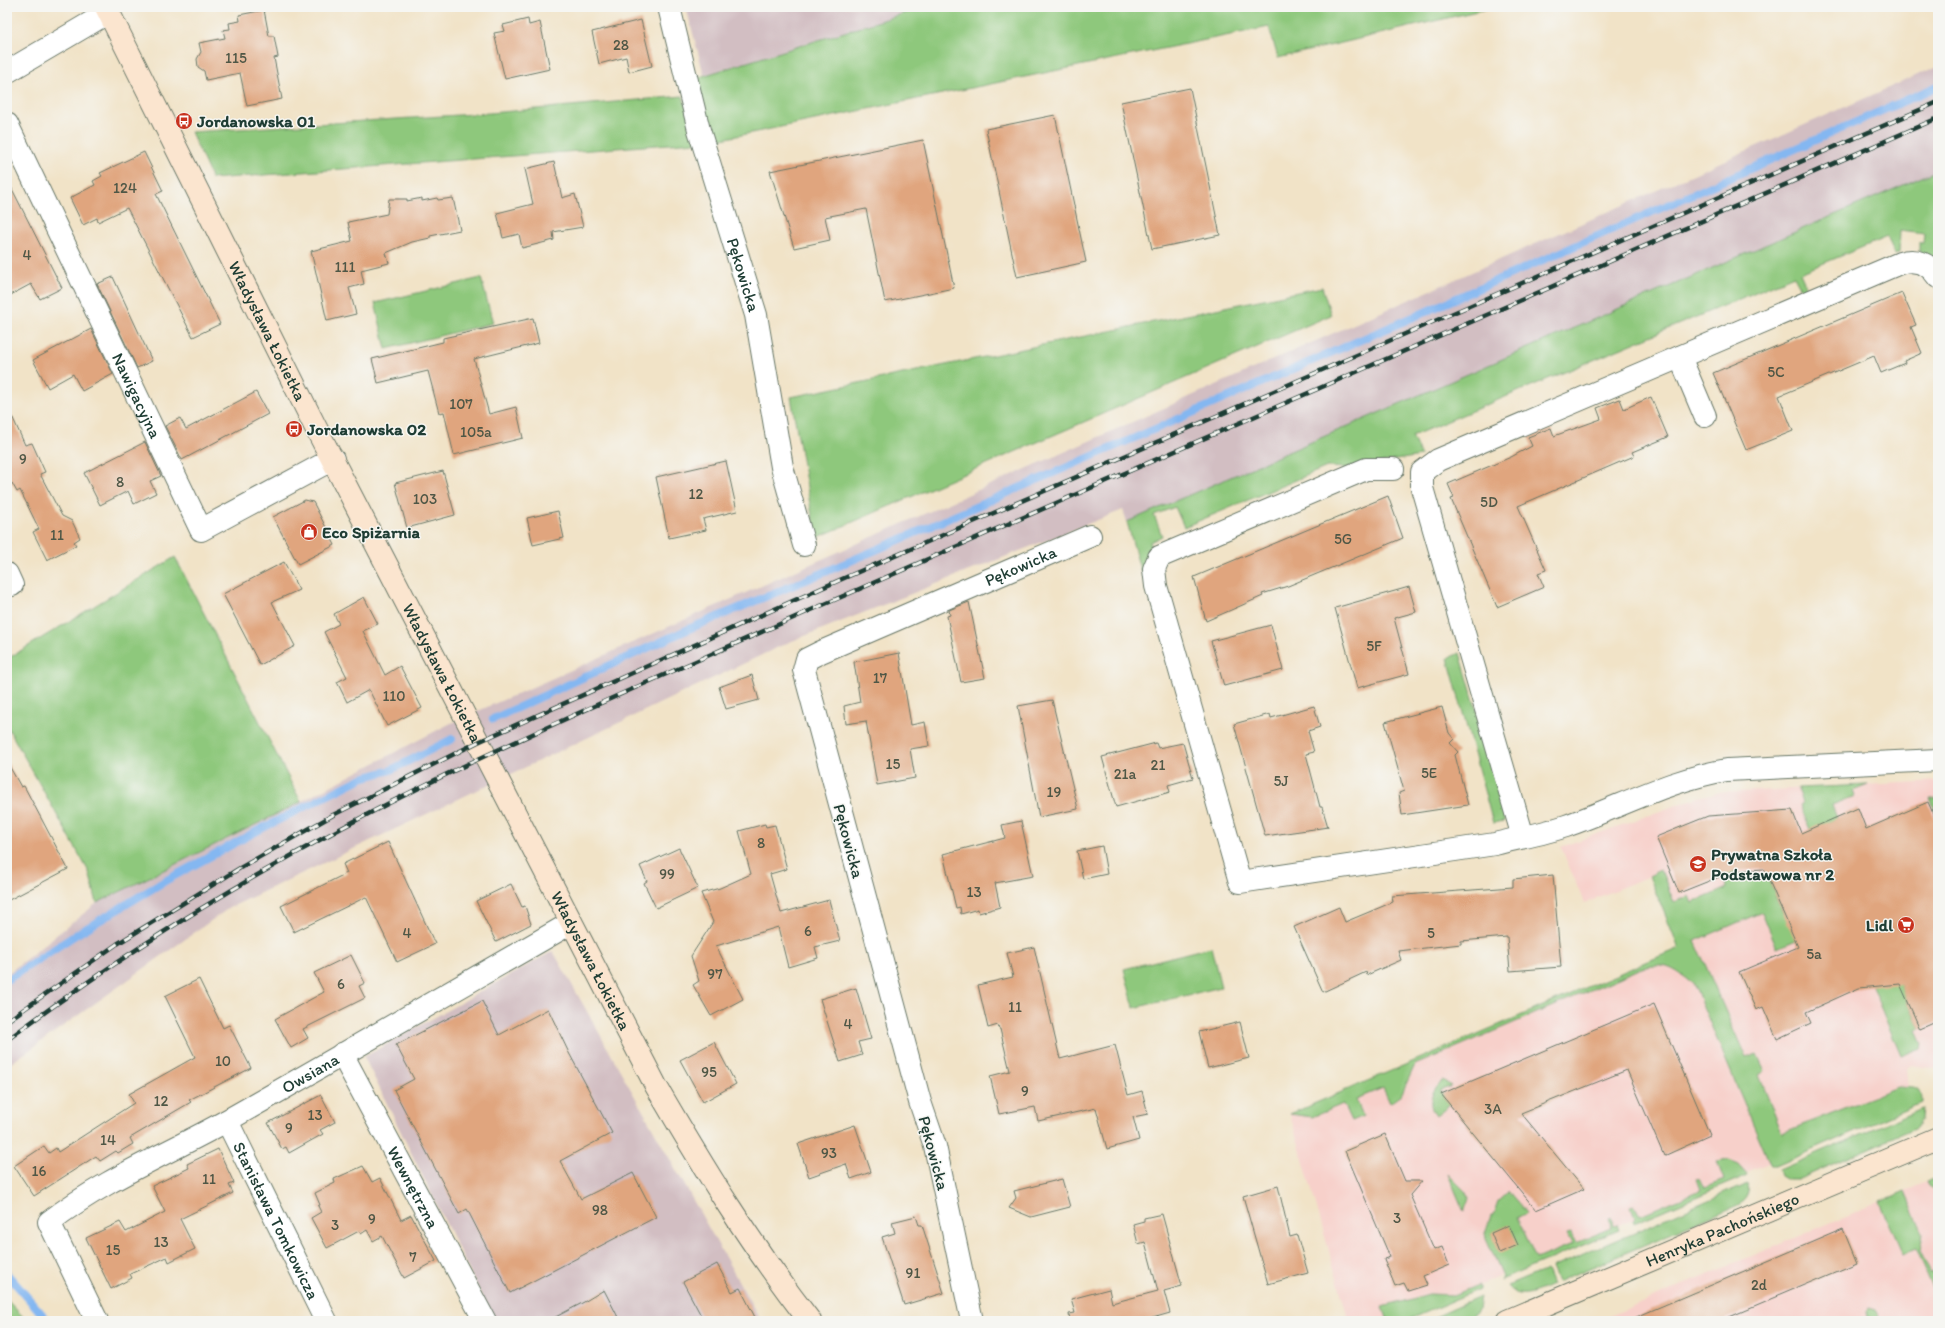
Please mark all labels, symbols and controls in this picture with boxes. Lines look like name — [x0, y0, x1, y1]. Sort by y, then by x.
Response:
house number: 28 — [613, 36, 629, 54]
house number: 115 — [225, 49, 247, 67]
bus stop icon: Jordanowska 01 — [174, 111, 194, 131]
place label: Jordanowska 01 — [196, 111, 315, 131]
house number: 124 — [113, 179, 137, 197]
street label: Pękowicka — [723, 235, 764, 314]
house number: 4 — [22, 246, 32, 264]
street label: Władysława Łokietka — [224, 258, 311, 404]
house number: 111 — [335, 258, 355, 276]
street label: Nawigacyjna — [108, 350, 166, 442]
house number: 5C — [1767, 363, 1785, 381]
house number: 107 — [449, 395, 473, 413]
bus stop icon: Jordanowska 02 — [284, 419, 304, 439]
place label: Jordanowska 02 — [306, 419, 426, 439]
house number: 105a — [460, 423, 492, 441]
house number: 9 — [19, 450, 27, 468]
house number: 8 — [116, 473, 124, 491]
house number: 12 — [689, 485, 704, 503]
house number: 103 — [413, 490, 437, 508]
house number: 5D — [1480, 493, 1498, 511]
shop icon: Eco Spiżarnia — [299, 522, 319, 542]
place label: Eco Spiżarnia — [322, 522, 421, 543]
house number: 11 — [50, 526, 64, 544]
house number: 5G — [1334, 530, 1352, 548]
street label: Pękowicka — [982, 542, 1060, 590]
street label: Władysława Łokietka — [398, 600, 487, 746]
house number: 5F — [1366, 637, 1382, 655]
house number: 17 — [873, 669, 888, 687]
house number: 110 — [382, 687, 406, 705]
house number: 15 — [886, 755, 901, 773]
house number: 21 — [1151, 756, 1165, 774]
house number: 5E — [1421, 764, 1437, 782]
house number: 21a — [1114, 765, 1137, 783]
house number: 5J — [1273, 772, 1289, 790]
house number: 19 — [1047, 783, 1062, 801]
street label: Pękowicka — [829, 802, 869, 881]
house number: 8 — [757, 834, 765, 852]
place label: Prywatna Szkoła Podstawowa nr 2 — [1711, 844, 1834, 884]
school or university icon: Prywatna Szkoła Podstawowa nr 2 — [1688, 854, 1708, 874]
house number: 99 — [659, 865, 675, 883]
house number: 13 — [966, 883, 982, 901]
street label: Władysława Łokietka — [547, 888, 635, 1034]
place label: Lidl — [1866, 915, 1893, 935]
supermarket icon: Lidl — [1896, 915, 1916, 935]
house number: 6 — [804, 922, 812, 940]
house number: 4 — [402, 924, 412, 942]
house number: 5 — [1427, 924, 1435, 942]
house number: 5a — [1806, 945, 1822, 963]
house number: 97 — [707, 965, 723, 983]
house number: 6 — [337, 975, 345, 993]
house number: 11 — [1008, 998, 1022, 1016]
house number: 4 — [843, 1015, 853, 1033]
street label: Owsiana — [278, 1049, 343, 1097]
house number: 10 — [215, 1052, 231, 1070]
house number: 95 — [701, 1063, 717, 1081]
house number: 9 — [1021, 1082, 1029, 1100]
house number: 12 — [154, 1092, 169, 1110]
house number: 3A — [1484, 1100, 1502, 1118]
house number: 13 — [307, 1106, 323, 1124]
street label: Pękowicka — [914, 1114, 954, 1193]
house number: 9 — [285, 1119, 293, 1137]
house number: 14 — [100, 1131, 116, 1149]
street label: Stanisława Tomkowicza — [229, 1138, 324, 1302]
street label: Wewnętrzna — [383, 1143, 443, 1232]
house number: 93 — [821, 1144, 837, 1162]
house number: 16 — [32, 1162, 47, 1180]
house number: 11 — [202, 1170, 216, 1188]
street label: Henryka Pachońskiego — [1643, 1188, 1802, 1271]
house number: 98 — [592, 1201, 608, 1219]
house number: 3 — [1393, 1209, 1401, 1227]
house number: 9 — [368, 1210, 376, 1228]
house number: 3 — [331, 1216, 339, 1234]
house number: 13 — [153, 1233, 169, 1251]
house number: 15 — [106, 1241, 121, 1259]
house number: 7 — [409, 1248, 417, 1266]
house number: 91 — [906, 1264, 920, 1282]
house number: 2d — [1751, 1276, 1768, 1294]

